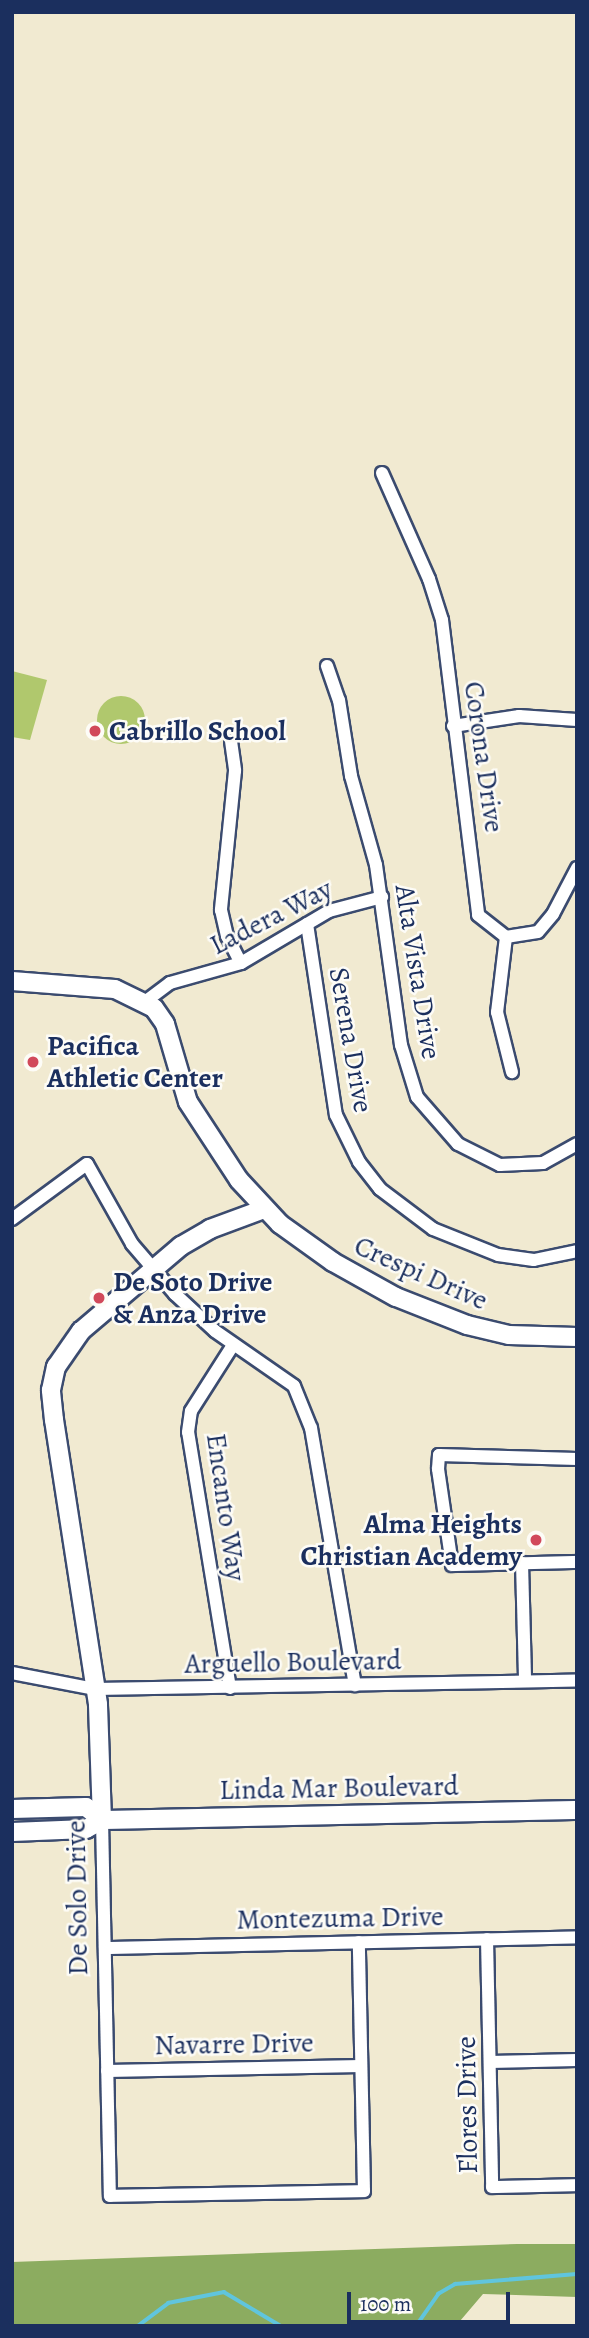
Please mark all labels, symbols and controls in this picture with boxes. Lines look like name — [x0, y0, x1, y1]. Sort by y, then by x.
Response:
street label: Corona Drive — [457, 679, 511, 835]
place label: Cabrillo School — [109, 714, 286, 748]
marker: Cabrillo School — [87, 723, 103, 739]
street label: Ladera Way — [204, 872, 338, 962]
street label: Alta Vista Drive — [388, 882, 448, 1062]
street label: Serena Drive — [322, 965, 380, 1115]
place label: Pacifica Athletic Center — [47, 1029, 223, 1095]
marker: Pacifica Athletic Center — [25, 1054, 41, 1070]
street label: Crespi Drive — [349, 1229, 493, 1317]
place label: De Soto Drive & Anza Drive — [113, 1265, 272, 1331]
marker: De Soto Drive & Anza Drive — [91, 1290, 107, 1306]
street label: Encanto Way — [199, 1431, 253, 1583]
place label: Alma Heights Christian Academy — [300, 1507, 522, 1573]
marker: Alma Heights Christian Academy — [528, 1532, 544, 1548]
street label: Arguello Boulevard — [184, 1643, 402, 1681]
street label: Linda Mar Boulevard — [219, 1769, 459, 1807]
street label: De Solo Drive — [59, 1820, 95, 1976]
street label: Montezuma Drive — [236, 1899, 444, 1937]
street label: Navarre Drive — [154, 2026, 314, 2062]
street label: Flores Drive — [449, 2036, 485, 2174]
scale bar — [351, 2278, 514, 2322]
text: 100 m — [360, 2290, 411, 2318]

